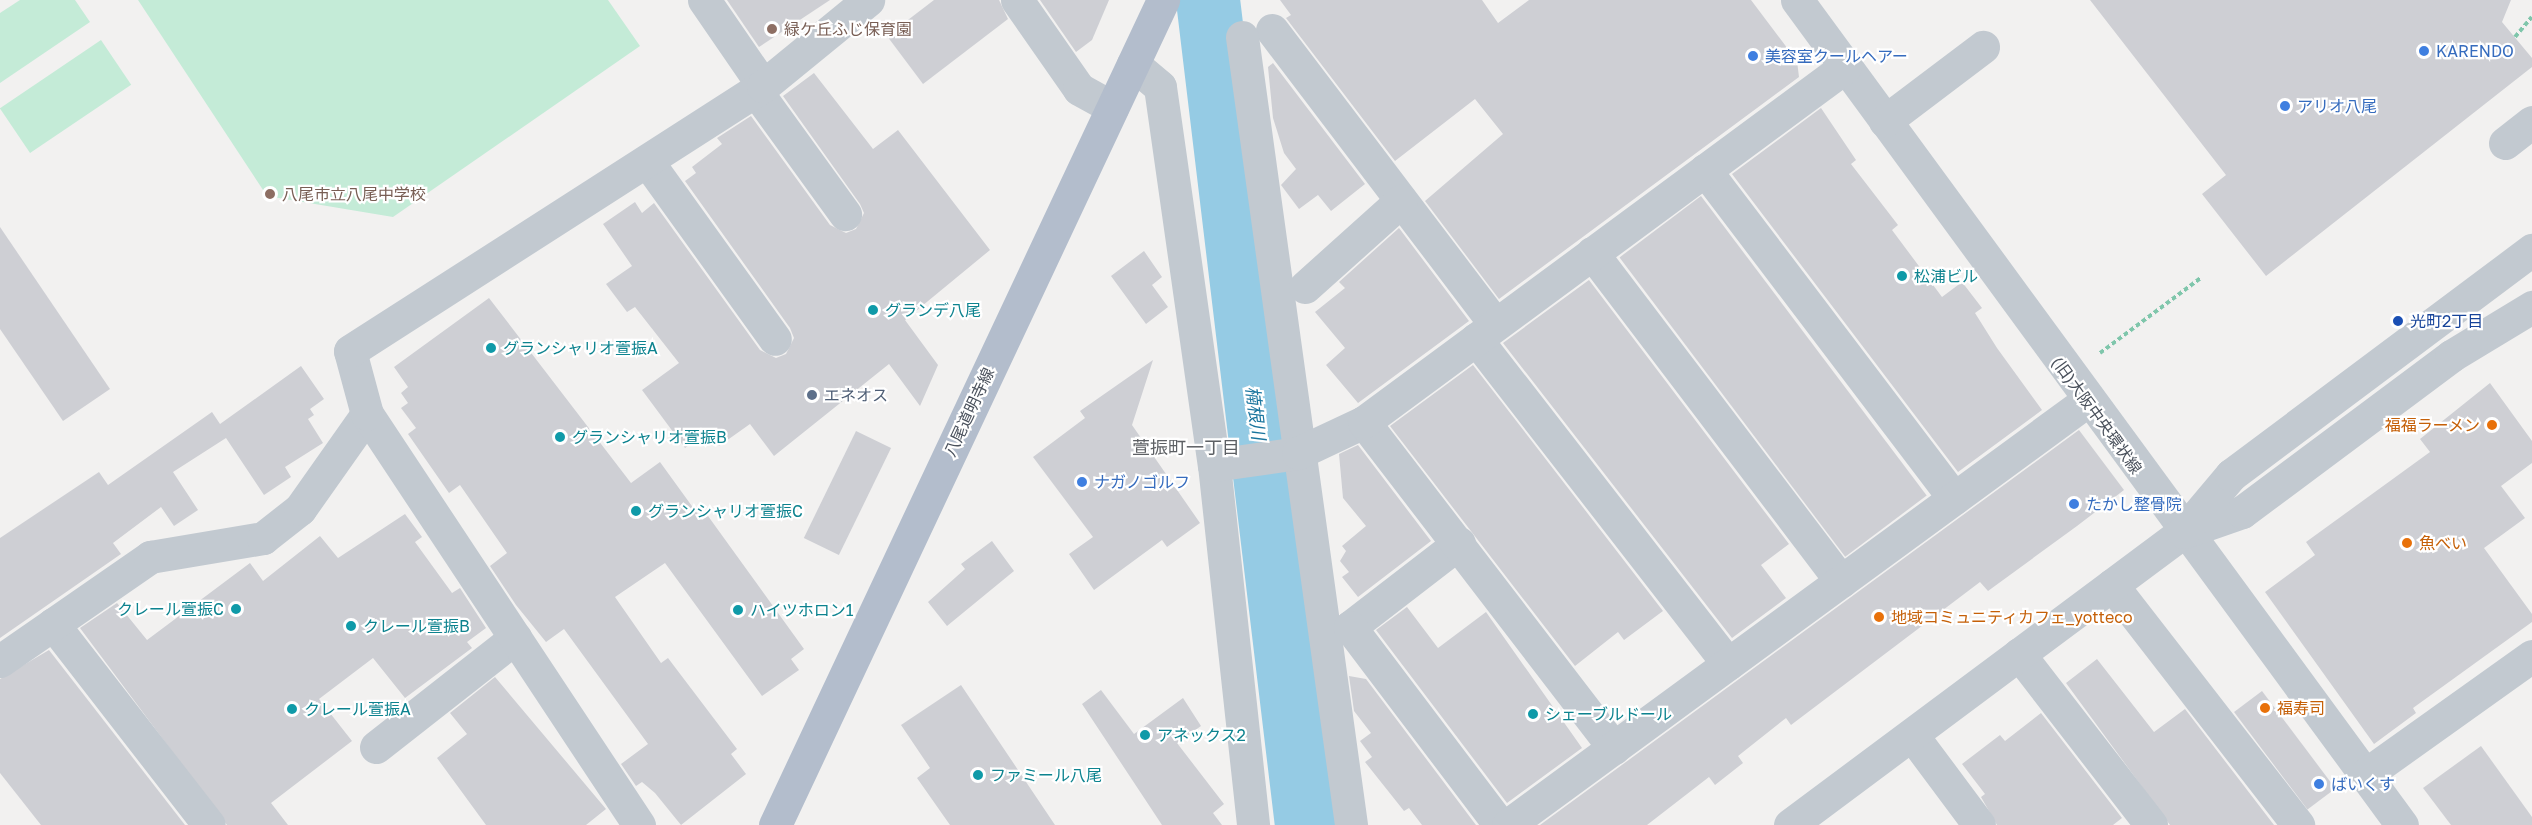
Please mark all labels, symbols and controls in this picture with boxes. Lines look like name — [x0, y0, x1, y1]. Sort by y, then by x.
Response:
place label: 緑ケ丘ふじ保育園 — [784, 19, 912, 39]
marker: 緑ケ丘ふじ保育園 — [765, 22, 779, 36]
place label: KARENDO — [2436, 41, 2514, 61]
marker: KARENDO — [2417, 44, 2431, 58]
place label: 美容室クールヘアー — [1765, 46, 1908, 66]
marker: 美容室クールヘアー — [1746, 49, 1760, 63]
place label: アリオ八尾 — [2297, 96, 2377, 116]
marker: アリオ八尾 — [2278, 99, 2292, 113]
place label: 八尾市立八尾中学校 — [282, 184, 426, 204]
marker: 八尾市立八尾中学校 — [263, 187, 277, 201]
place label: 松浦ビル — [1914, 266, 1978, 286]
marker: 松浦ビル — [1895, 269, 1909, 283]
place label: グランデ八尾 — [885, 300, 981, 320]
marker: グランデ八尾 — [866, 303, 880, 317]
place label: 光町2丁目 — [2410, 311, 2483, 331]
marker: 光町2丁目 — [2391, 314, 2405, 328]
place label: グランシャリオ萱振A — [503, 338, 658, 358]
marker: グランシャリオ萱振A — [484, 341, 498, 355]
street label: (旧)大阪中央環状線 — [2048, 353, 2146, 477]
street label: 八尾道明寺線 — [940, 364, 998, 460]
place label: エネオス — [824, 385, 888, 405]
water label: 楠根川 — [1242, 385, 1270, 441]
marker: エネオス — [805, 388, 819, 402]
place label: 福福ラーメン — [2384, 415, 2480, 435]
marker: 福福ラーメン — [2485, 418, 2499, 432]
place label: グランシャリオ萱振B — [572, 427, 727, 447]
marker: グランシャリオ萱振B — [553, 430, 567, 444]
district label: 萱振町一丁目 — [1132, 436, 1240, 458]
place label: ナガノゴルフ — [1094, 472, 1190, 492]
marker: ナガノゴルフ — [1075, 475, 1089, 489]
place label: たかし整骨院 — [2086, 494, 2182, 514]
marker: たかし整骨院 — [2067, 497, 2081, 511]
place label: グランシャリオ萱振C — [648, 501, 803, 521]
marker: グランシャリオ萱振C — [629, 504, 643, 518]
place label: 魚べい — [2419, 533, 2467, 553]
marker: 魚べい — [2400, 536, 2414, 550]
place label: クレール萱振C — [117, 599, 224, 619]
place label: ハイツホロン1 — [750, 600, 854, 620]
marker: クレール萱振C — [229, 602, 243, 616]
marker: ハイツホロン1 — [731, 603, 745, 617]
place label: 地域コミュニティカフェ_yotteco — [1891, 607, 2133, 627]
marker: 地域コミュニティカフェ_yotteco — [1872, 610, 1886, 624]
place label: クレール萱振B — [363, 616, 470, 636]
marker: クレール萱振B — [344, 619, 358, 633]
place label: 福寿司 — [2277, 698, 2325, 718]
place label: クレール萱振A — [304, 699, 411, 719]
marker: 福寿司 — [2258, 701, 2272, 715]
marker: クレール萱振A — [285, 702, 299, 716]
place label: シェーブルドール — [1545, 704, 1673, 724]
marker: シェーブルドール — [1526, 707, 1540, 721]
place label: アネックス2 — [1157, 725, 1246, 745]
marker: アネックス2 — [1138, 728, 1152, 742]
place label: ファミール八尾 — [990, 765, 1102, 785]
marker: ファミール八尾 — [971, 768, 985, 782]
place label: ばいくす — [2331, 774, 2395, 794]
marker: ばいくす — [2312, 777, 2326, 791]

